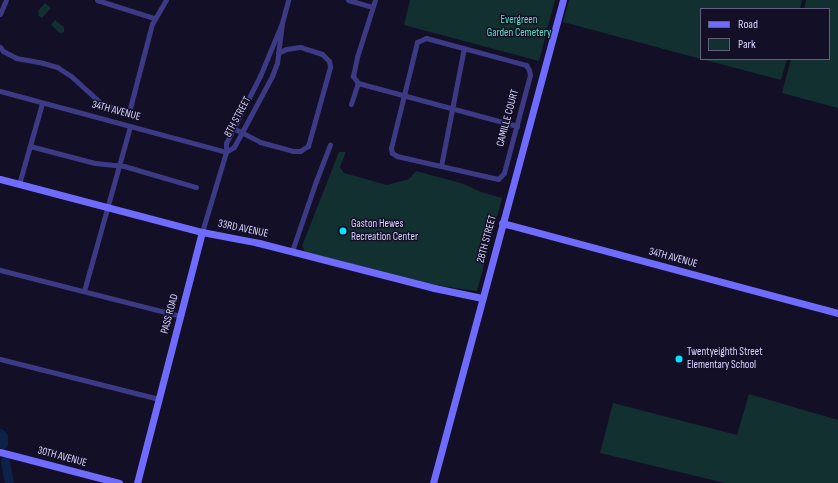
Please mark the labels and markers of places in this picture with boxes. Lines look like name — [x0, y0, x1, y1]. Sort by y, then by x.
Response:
place label: Gaston Hewes Recreation Center — [351, 218, 418, 244]
marker: Gaston Hewes Recreation Center — [338, 226, 348, 236]
place label: Twentyeighth Street Elementary School — [687, 346, 763, 372]
marker: Twentyeighth Street Elementary School — [674, 354, 684, 364]

